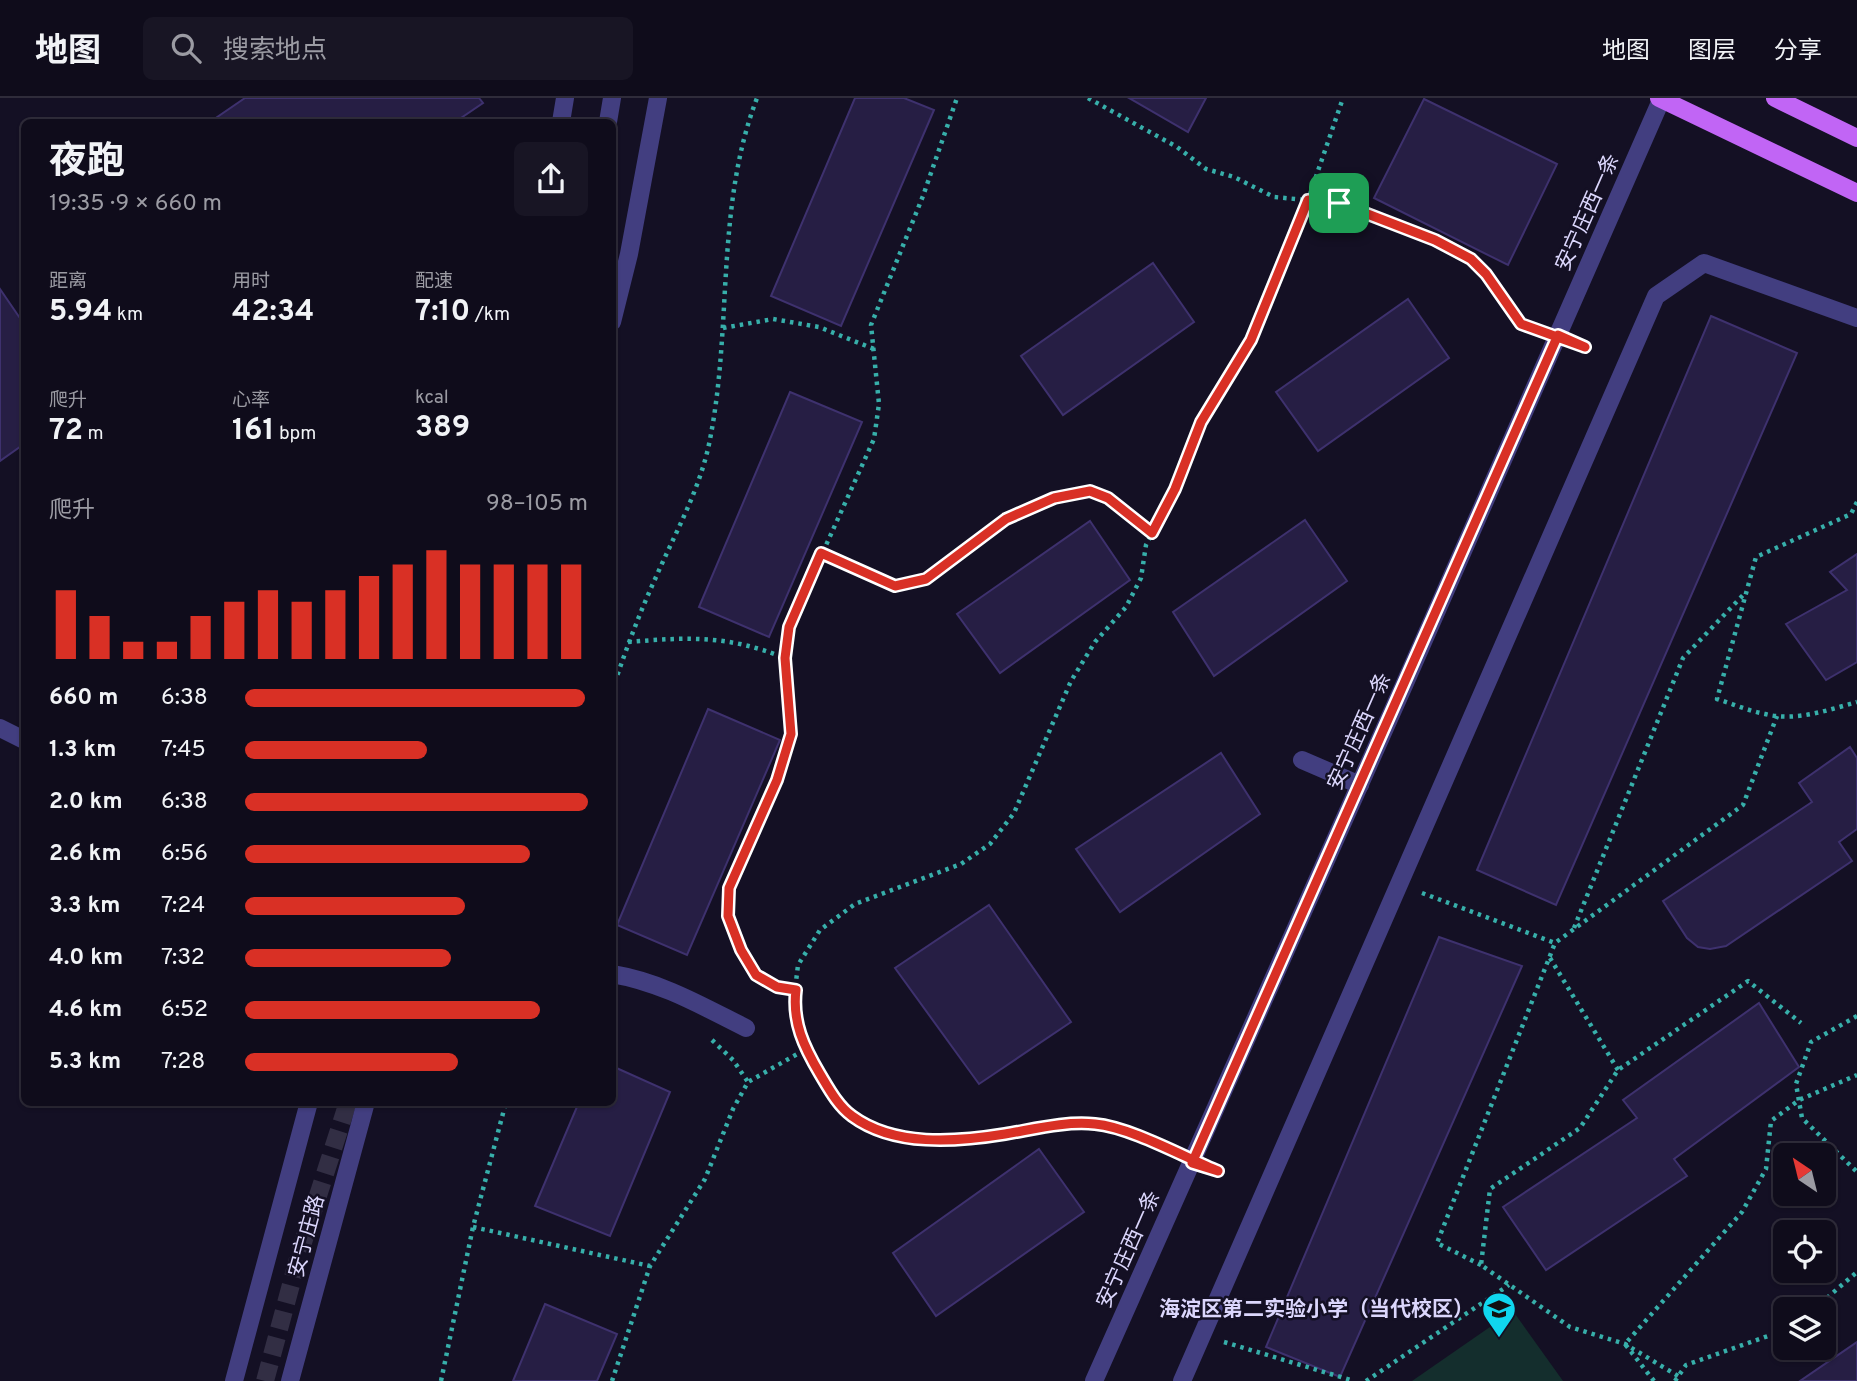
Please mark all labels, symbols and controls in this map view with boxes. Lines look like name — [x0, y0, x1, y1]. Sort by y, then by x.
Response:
search box — [143, 17, 633, 80]
icon: search — [167, 29, 205, 67]
text: 地图 — [35, 32, 101, 74]
text: 搜索地点 — [223, 35, 327, 68]
text: 地图 — [1602, 37, 1650, 67]
text: 图层 — [1688, 37, 1736, 67]
text: 分享 — [1774, 37, 1822, 67]
text: 夜跑 — [49, 139, 125, 188]
button: share — [514, 142, 588, 216]
street label: 安宁庄西一条 — [1550, 150, 1626, 276]
pin — [1309, 173, 1369, 233]
icon: arrive — [1320, 184, 1358, 222]
text: 19:35 · 9 × 660 m — [49, 190, 222, 219]
text: 距离 — [49, 270, 87, 294]
text: 用时 — [232, 270, 270, 294]
text: 配速 — [415, 270, 453, 294]
text: 5.94 — [49, 294, 112, 331]
text: 42:34 — [232, 294, 314, 331]
text: 7:10 — [415, 294, 470, 331]
text: km — [112, 303, 143, 327]
text: /km — [470, 303, 510, 327]
text: kcal — [415, 386, 449, 410]
text: 爬升 — [49, 389, 87, 413]
text: 心率 — [232, 389, 270, 413]
text: 389 — [415, 410, 470, 447]
text: 72 — [49, 413, 83, 450]
text: 161 — [232, 413, 274, 450]
text: m — [83, 422, 104, 446]
text: bpm — [274, 422, 316, 446]
text: 98–105 m — [486, 490, 588, 519]
text: 爬升 — [49, 497, 95, 526]
street label: 安宁庄西一条 — [1322, 669, 1398, 795]
text: 660 m — [49, 684, 118, 713]
text: 6:38 — [161, 684, 208, 713]
text: 1.3 km — [49, 736, 116, 765]
text: 7:45 — [161, 736, 206, 765]
text: 2.0 km — [49, 788, 123, 817]
text: 6:38 — [161, 788, 208, 817]
text: 2.6 km — [49, 840, 122, 869]
text: 6:56 — [161, 840, 208, 869]
text: 3.3 km — [49, 892, 120, 921]
text: 7:24 — [161, 892, 205, 921]
text: 4.0 km — [49, 944, 123, 973]
text: 7:32 — [161, 944, 205, 973]
text: 4.6 km — [49, 996, 122, 1025]
text: 6:52 — [161, 996, 208, 1025]
text: 5.3 km — [49, 1048, 121, 1077]
text: 7:28 — [161, 1048, 205, 1077]
north arrow — [1773, 1143, 1836, 1206]
map controls — [1773, 1143, 1836, 1360]
street label: 安宁庄西一条 — [1091, 1187, 1167, 1313]
street label: 安宁庄路 — [284, 1192, 331, 1280]
button: locate — [1773, 1220, 1836, 1283]
school or university icon: 海淀区第二实验小学（当代校区） — [1480, 1290, 1518, 1339]
place label: 海淀区第二实验小学（当代校区） — [1159, 1297, 1474, 1324]
button: layers — [1773, 1297, 1836, 1360]

